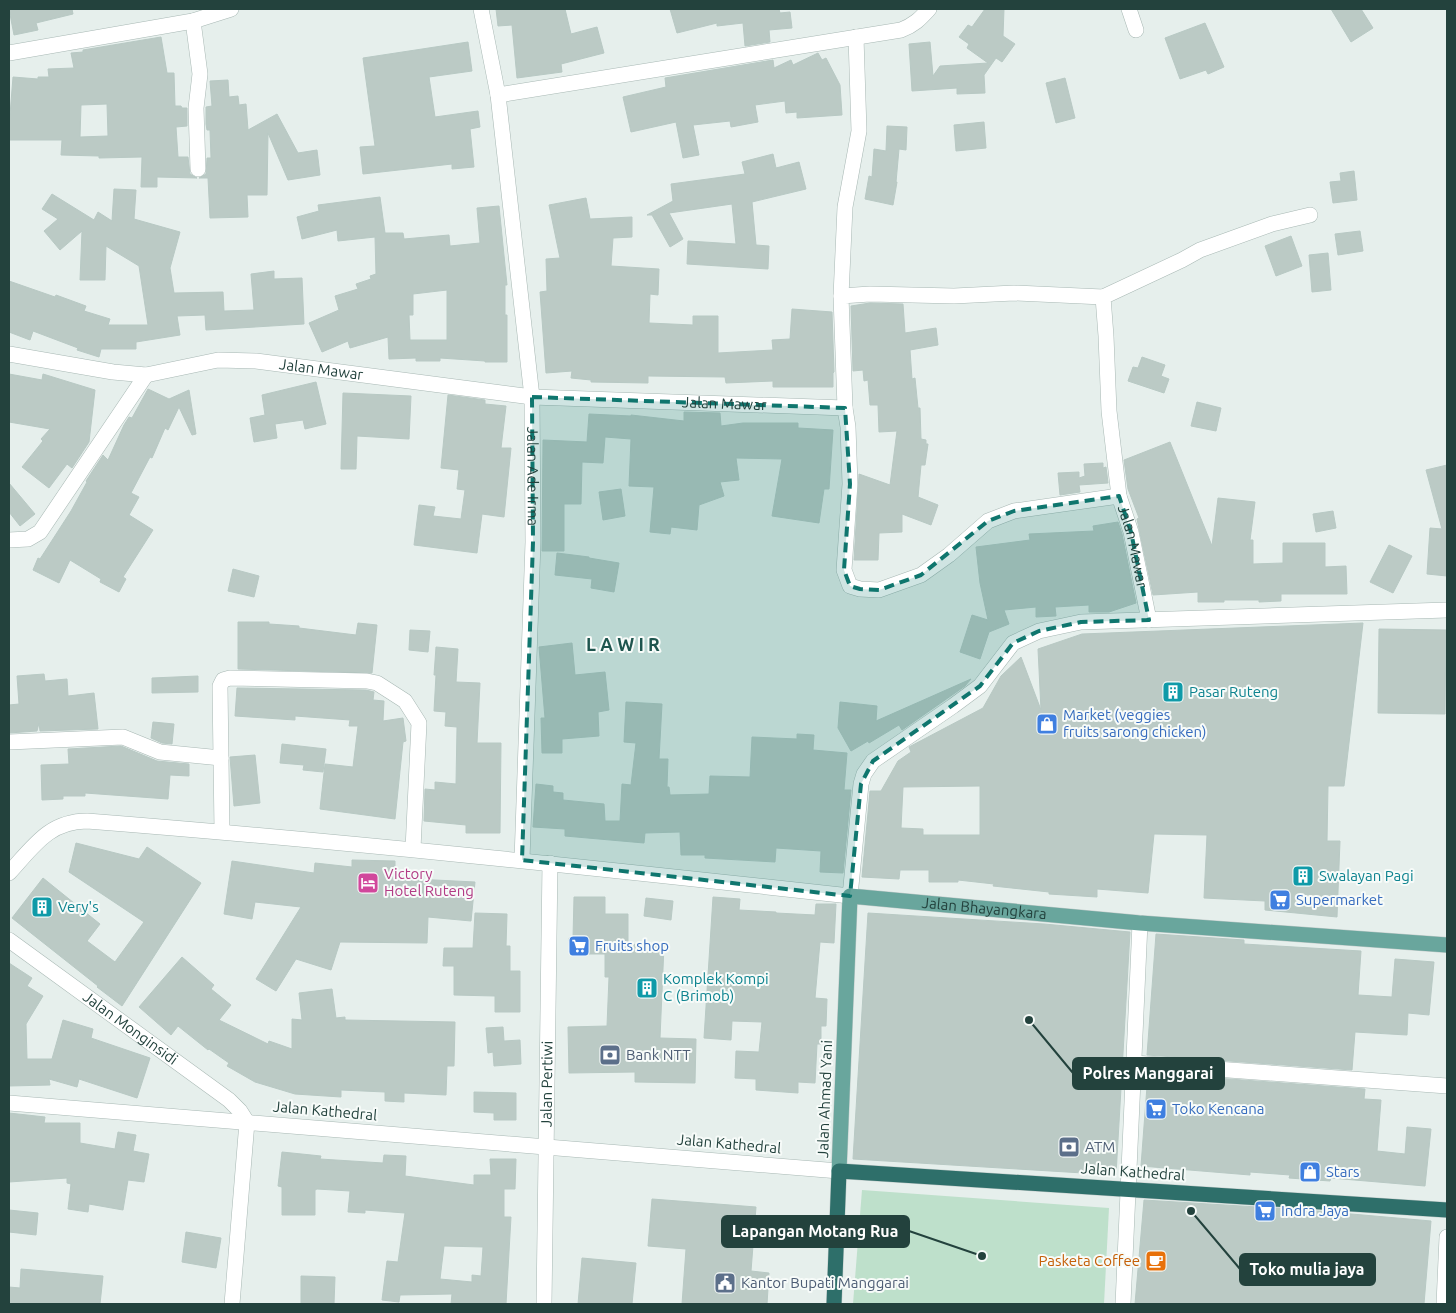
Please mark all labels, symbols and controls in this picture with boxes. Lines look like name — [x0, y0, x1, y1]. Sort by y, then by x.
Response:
street label: Jalan Mawar — [278, 355, 365, 383]
street label: Jalan Mawar — [682, 393, 767, 413]
street label: Jalan Ade Irma — [524, 427, 542, 526]
street label: Jalan Mawar — [1115, 503, 1151, 590]
district label: L A W I R — [586, 634, 660, 654]
building icon: Pasar Ruteng — [1161, 680, 1185, 704]
place label: Pasar Ruteng — [1189, 683, 1278, 700]
place label: Market (veggies fruits sarong chicken) — [1063, 706, 1207, 740]
shop icon: Market (veggies fruits sarong chicken) — [1035, 712, 1059, 736]
building icon: Swalayan Pagi — [1291, 864, 1315, 888]
place label: Victory Hotel Ruteng — [384, 865, 474, 899]
place label: Swalayan Pagi — [1319, 867, 1414, 884]
hotel icon: Victory Hotel Ruteng — [356, 871, 380, 895]
supermarket icon: Supermarket — [1268, 888, 1292, 912]
place label: Supermarket — [1296, 891, 1383, 908]
street label: Jalan Bhayangkara — [921, 894, 1047, 922]
building icon: Very's — [30, 895, 54, 919]
place label: Very's — [58, 898, 99, 915]
supermarket icon: Fruits shop — [567, 934, 591, 958]
place label: Fruits shop — [595, 937, 669, 954]
place label: Komplek Kompi C (Brimob) — [663, 970, 769, 1004]
building icon: Komplek Kompi C (Brimob) — [635, 976, 659, 1000]
street label: Jalan Monginsidi — [80, 988, 181, 1068]
street label: Jalan Ahmad Yani — [814, 1040, 835, 1158]
street label: Jalan Pertiwi — [537, 1041, 556, 1127]
bank icon: Bank NTT — [598, 1043, 622, 1067]
place label: Bank NTT — [626, 1046, 691, 1063]
callout: Polres Manggarai — [1073, 1058, 1224, 1089]
text: Polres Manggarai — [1083, 1064, 1213, 1082]
street label: Jalan Kathedral — [272, 1097, 378, 1124]
supermarket icon: Toko Kencana — [1144, 1097, 1168, 1121]
place label: Toko Kencana — [1172, 1100, 1265, 1117]
street label: Jalan Kathedral — [676, 1130, 782, 1157]
bank icon: ATM — [1057, 1135, 1081, 1159]
place label: ATM — [1085, 1138, 1115, 1155]
street label: Jalan Kathedral — [1080, 1159, 1186, 1184]
shop icon: Stars — [1298, 1160, 1322, 1184]
place label: Stars — [1326, 1163, 1360, 1180]
supermarket icon: Indra Jaya — [1253, 1199, 1277, 1223]
place label: Indra Jaya — [1281, 1202, 1349, 1219]
callout: Lapangan Motang Rua — [722, 1216, 909, 1247]
text: Lapangan Motang Rua — [732, 1222, 898, 1240]
cafe icon: Pasketa Coffee — [1144, 1249, 1168, 1273]
place label: Pasketa Coffee — [1038, 1252, 1140, 1269]
callout: Toko mulia jaya — [1240, 1254, 1375, 1285]
text: Toko mulia jaya — [1250, 1260, 1365, 1278]
public building icon: Kantor Bupati Manggarai — [713, 1271, 737, 1295]
place label: Kantor Bupati Manggarai — [741, 1274, 909, 1291]

